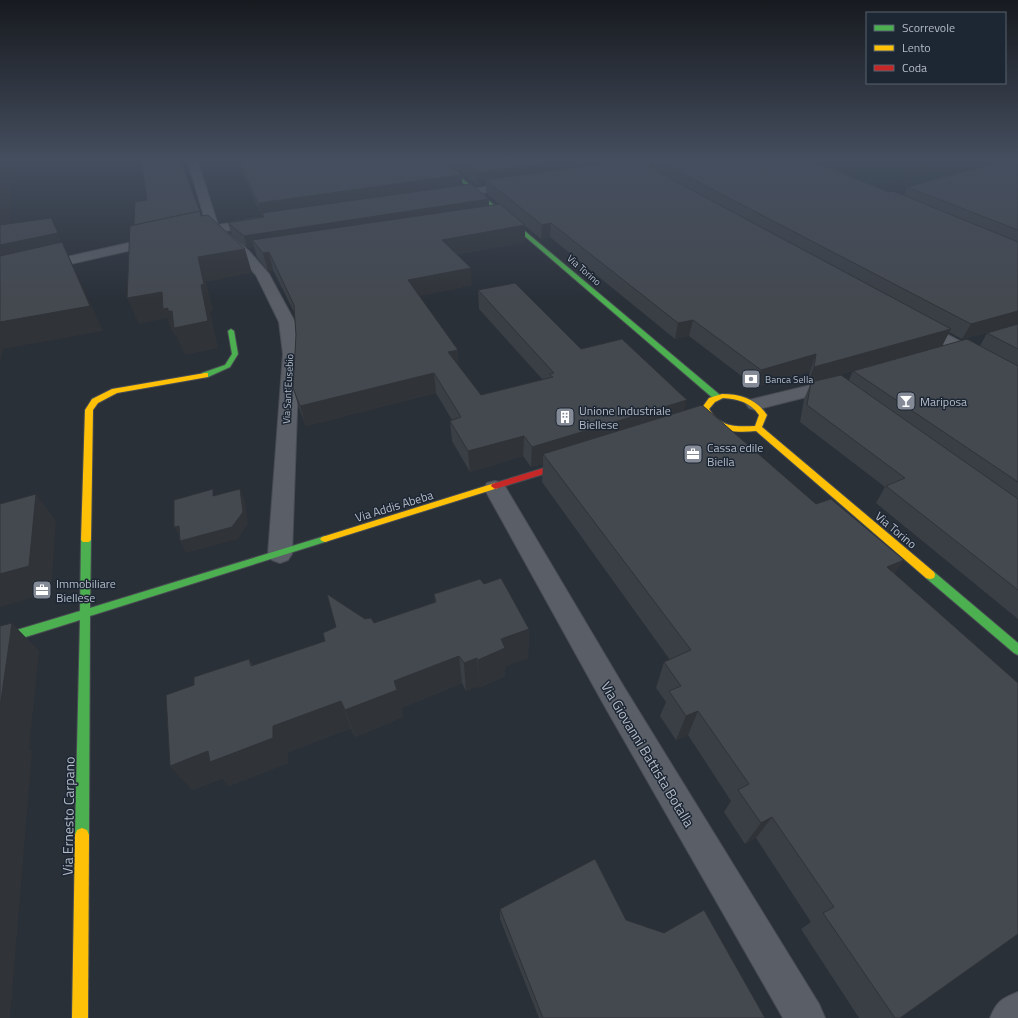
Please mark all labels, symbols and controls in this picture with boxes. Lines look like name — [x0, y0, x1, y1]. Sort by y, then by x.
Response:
legend — [866, 12, 1006, 84]
text: Scorrevole — [902, 18, 955, 37]
text: Lento — [902, 38, 931, 57]
text: Coda — [902, 58, 927, 77]
street label: Via Torino — [564, 251, 604, 289]
street label: Via Sant'Eusebio — [279, 354, 297, 424]
bank icon: Banca Sella — [740, 368, 762, 390]
place label: Banca Sella — [765, 372, 813, 387]
bar icon: Mariposa — [895, 390, 917, 412]
place label: Mariposa — [920, 392, 967, 411]
place label: Unione Industriale Biellese — [579, 401, 671, 434]
building icon: Unione Industriale Biellese — [554, 406, 576, 428]
place label: Cassa edile Biella — [707, 438, 763, 471]
office icon: Cassa edile Biella — [682, 443, 704, 465]
street label: Via Addis Abeba — [353, 485, 435, 527]
street label: Via Torino — [871, 507, 921, 553]
place label: Immobiliare Biellese — [56, 574, 116, 607]
office icon: Immobiliare Biellese — [31, 579, 53, 601]
street label: Via Giovanni Battista Botalla — [596, 677, 700, 831]
street label: Via Ernesto Carpano — [56, 756, 80, 876]

